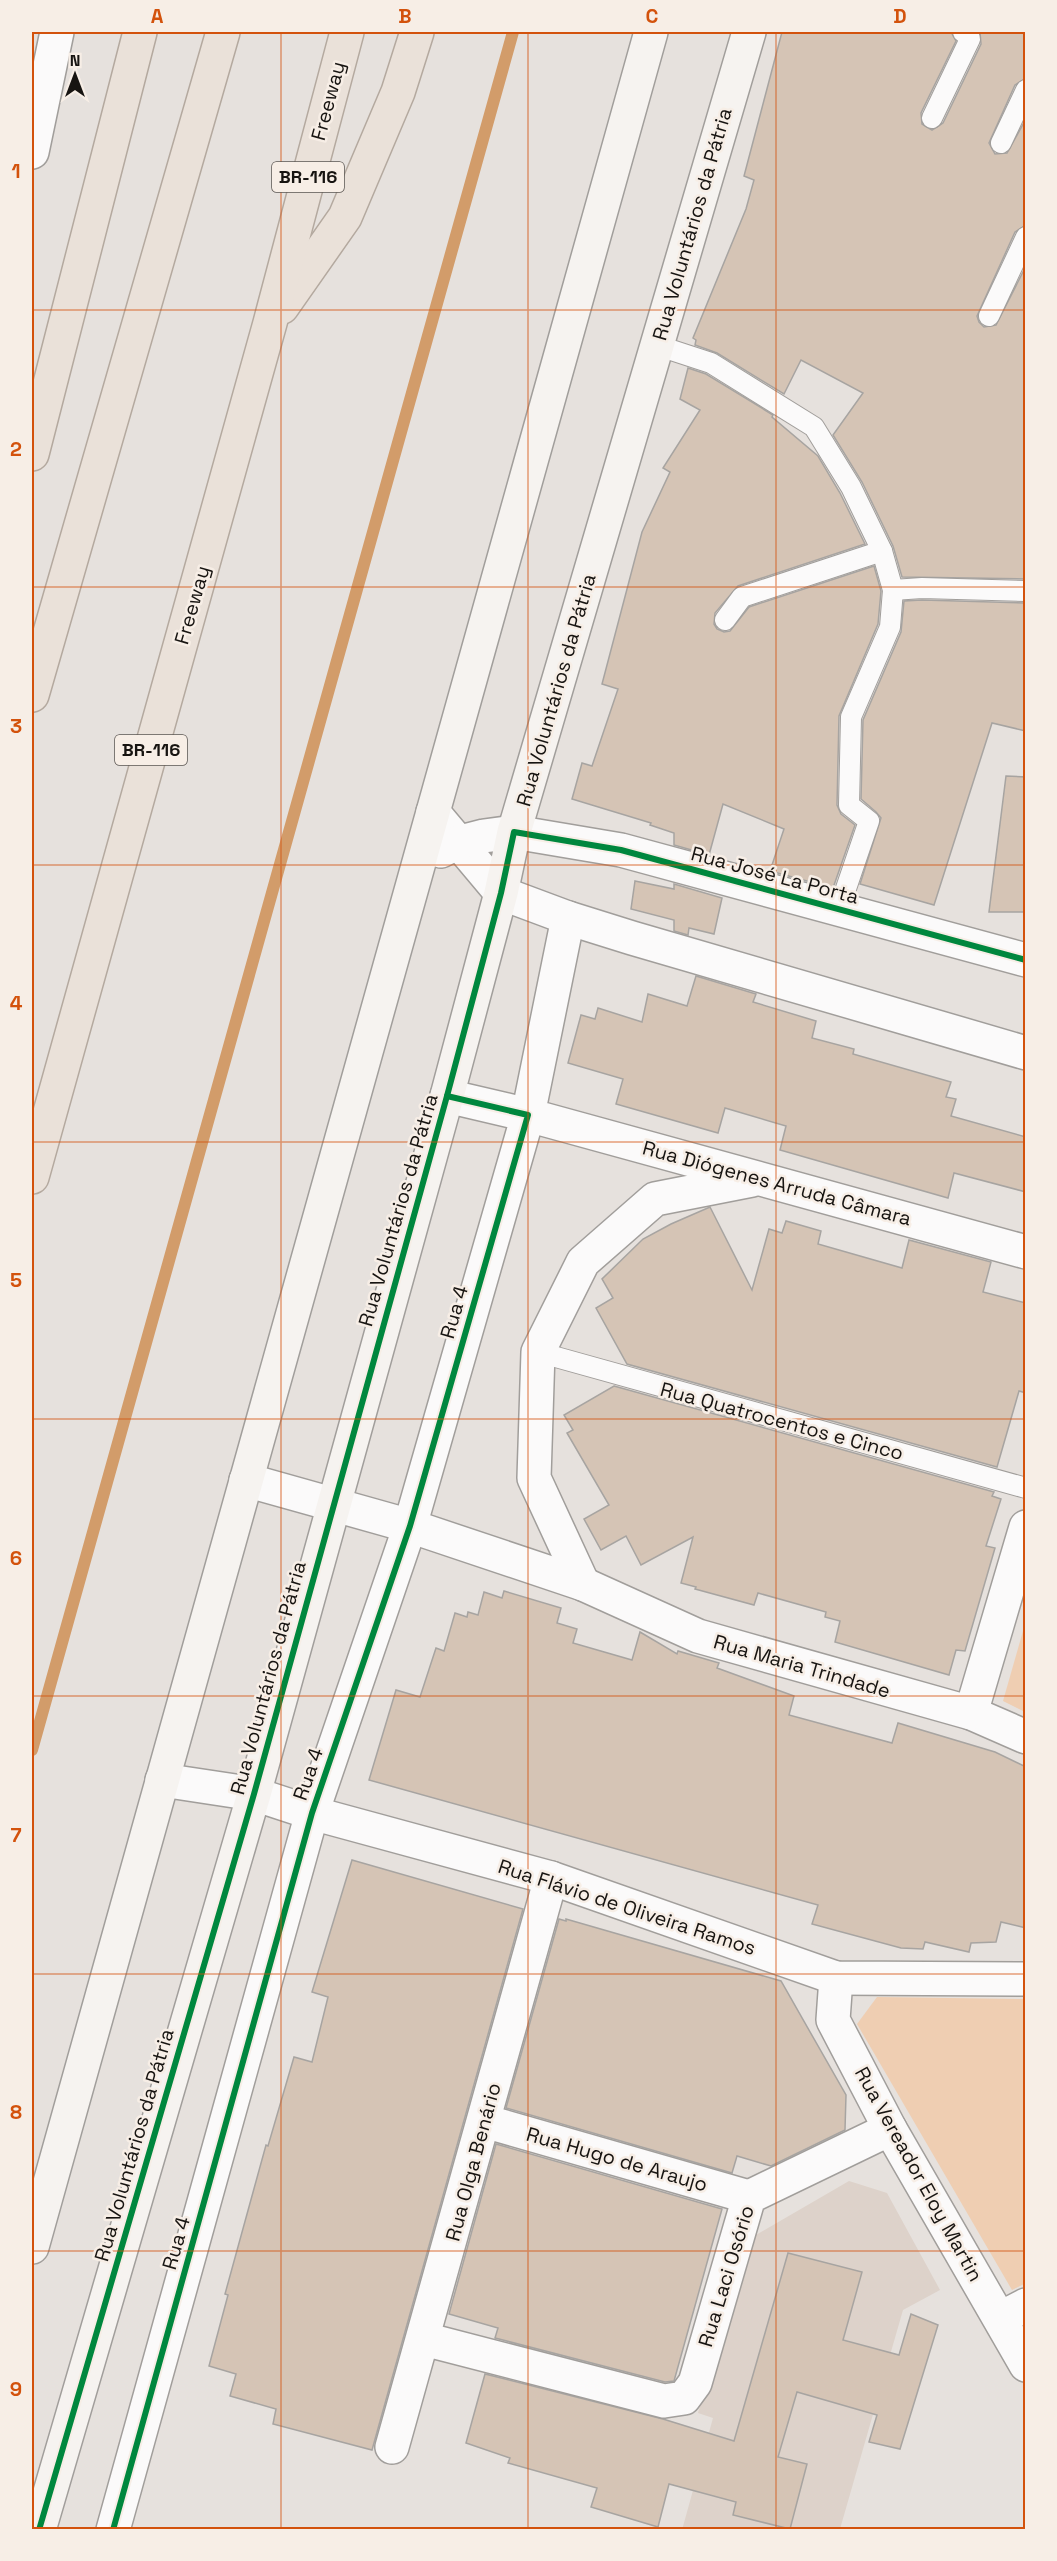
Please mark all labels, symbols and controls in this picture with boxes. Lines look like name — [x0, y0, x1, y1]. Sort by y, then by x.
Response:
text: A — [151, 3, 164, 29]
text: B — [398, 3, 412, 29]
text: C — [646, 3, 659, 29]
text: D — [893, 3, 907, 29]
north arrow — [45, 45, 105, 105]
text: N — [70, 50, 80, 71]
street label: Freeway — [305, 59, 351, 143]
street label: Rua Voluntários da Pátria — [646, 105, 738, 343]
text: 1 — [11, 158, 21, 184]
road number: BR-116 — [272, 162, 344, 192]
text: 2 — [10, 436, 22, 462]
street label: Freeway — [168, 563, 216, 647]
street label: Rua Voluntários da Pátria — [510, 571, 602, 809]
text: 3 — [10, 713, 22, 739]
road number: BR-116 — [115, 735, 187, 765]
street label: Rua José La Porta — [688, 840, 862, 910]
text: 4 — [10, 990, 23, 1016]
street label: Rua Voluntários da Pátria — [352, 1091, 444, 1329]
street label: Rua Diógenes Arruda Câmara — [640, 1135, 914, 1231]
text: 5 — [10, 1267, 22, 1293]
street label: Rua 4 — [434, 1282, 474, 1342]
street label: Rua Quatrocentos e Cinco — [658, 1376, 906, 1466]
text: 6 — [10, 1545, 22, 1571]
street label: Rua Voluntários da Pátria — [224, 1558, 312, 1798]
street label: Rua Maria Trindade — [711, 1628, 893, 1704]
street label: Rua 4 — [287, 1744, 329, 1804]
text: 7 — [10, 1822, 22, 1848]
street label: Rua Flávio de Oliveira Ramos — [495, 1853, 759, 1961]
street label: Rua Voluntários da Pátria — [88, 2026, 180, 2264]
street label: Rua Vereador Eloy Martin — [849, 2062, 989, 2286]
street label: Rua Olga Benário — [439, 2080, 507, 2244]
text: 8 — [10, 2099, 22, 2125]
street label: Rua Hugo de Araujo — [523, 2121, 711, 2197]
street label: Rua Laci Osório — [692, 2202, 760, 2350]
street label: Rua 4 — [156, 2213, 196, 2273]
text: 9 — [10, 2376, 22, 2402]

